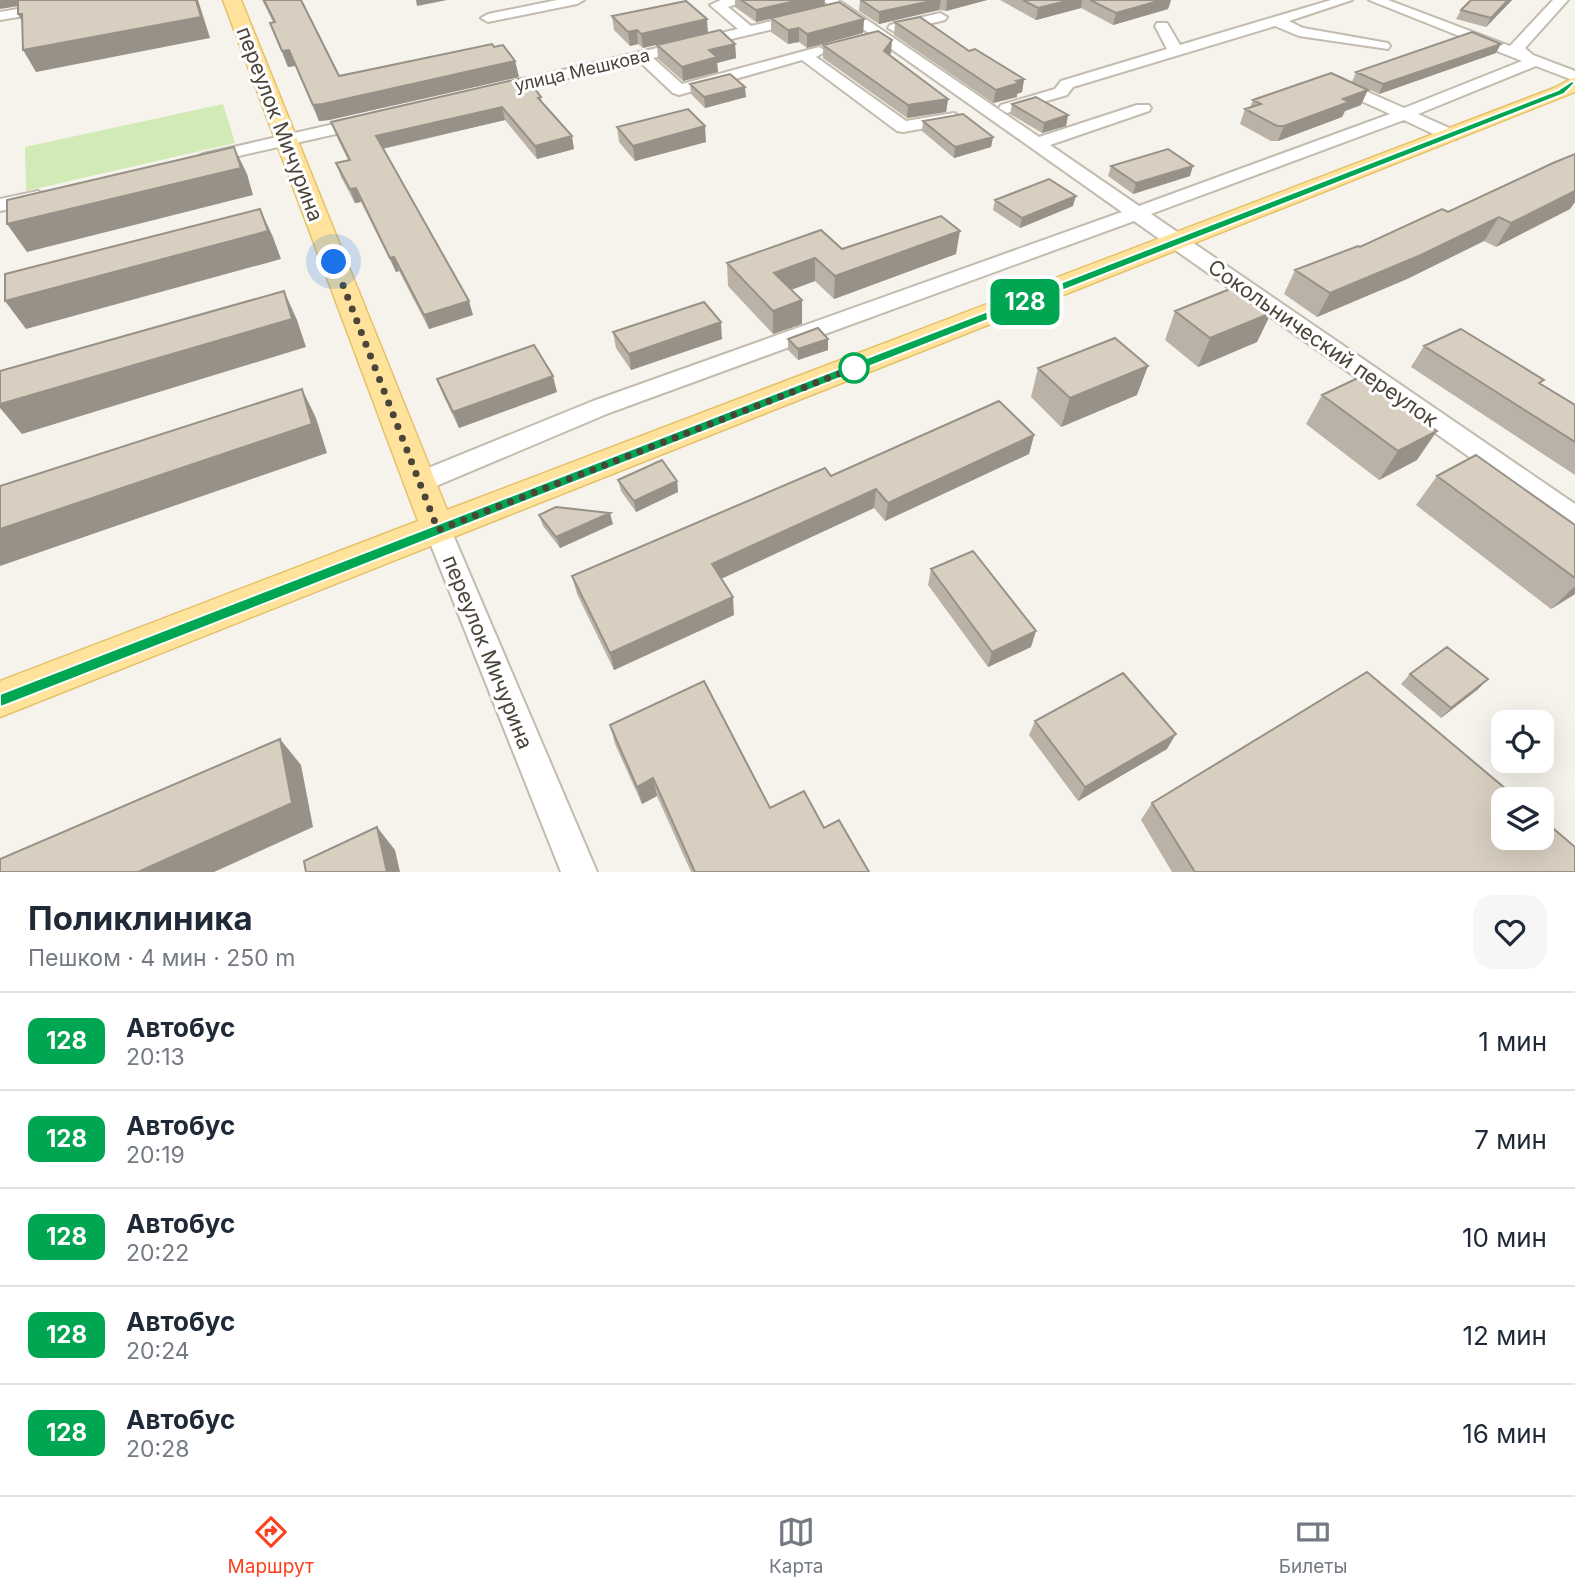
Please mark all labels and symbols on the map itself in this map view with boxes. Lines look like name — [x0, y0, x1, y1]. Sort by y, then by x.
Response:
street label: переулок Мичурина — [231, 23, 329, 225]
street label: улица Мешкова — [512, 44, 652, 96]
your location — [316, 244, 351, 279]
street label: Сокольнический переулок — [1203, 254, 1443, 432]
line badge: 128 — [985, 279, 1065, 325]
unlabelled marker — [839, 353, 869, 383]
street label: переулок Мичурина — [438, 552, 538, 752]

